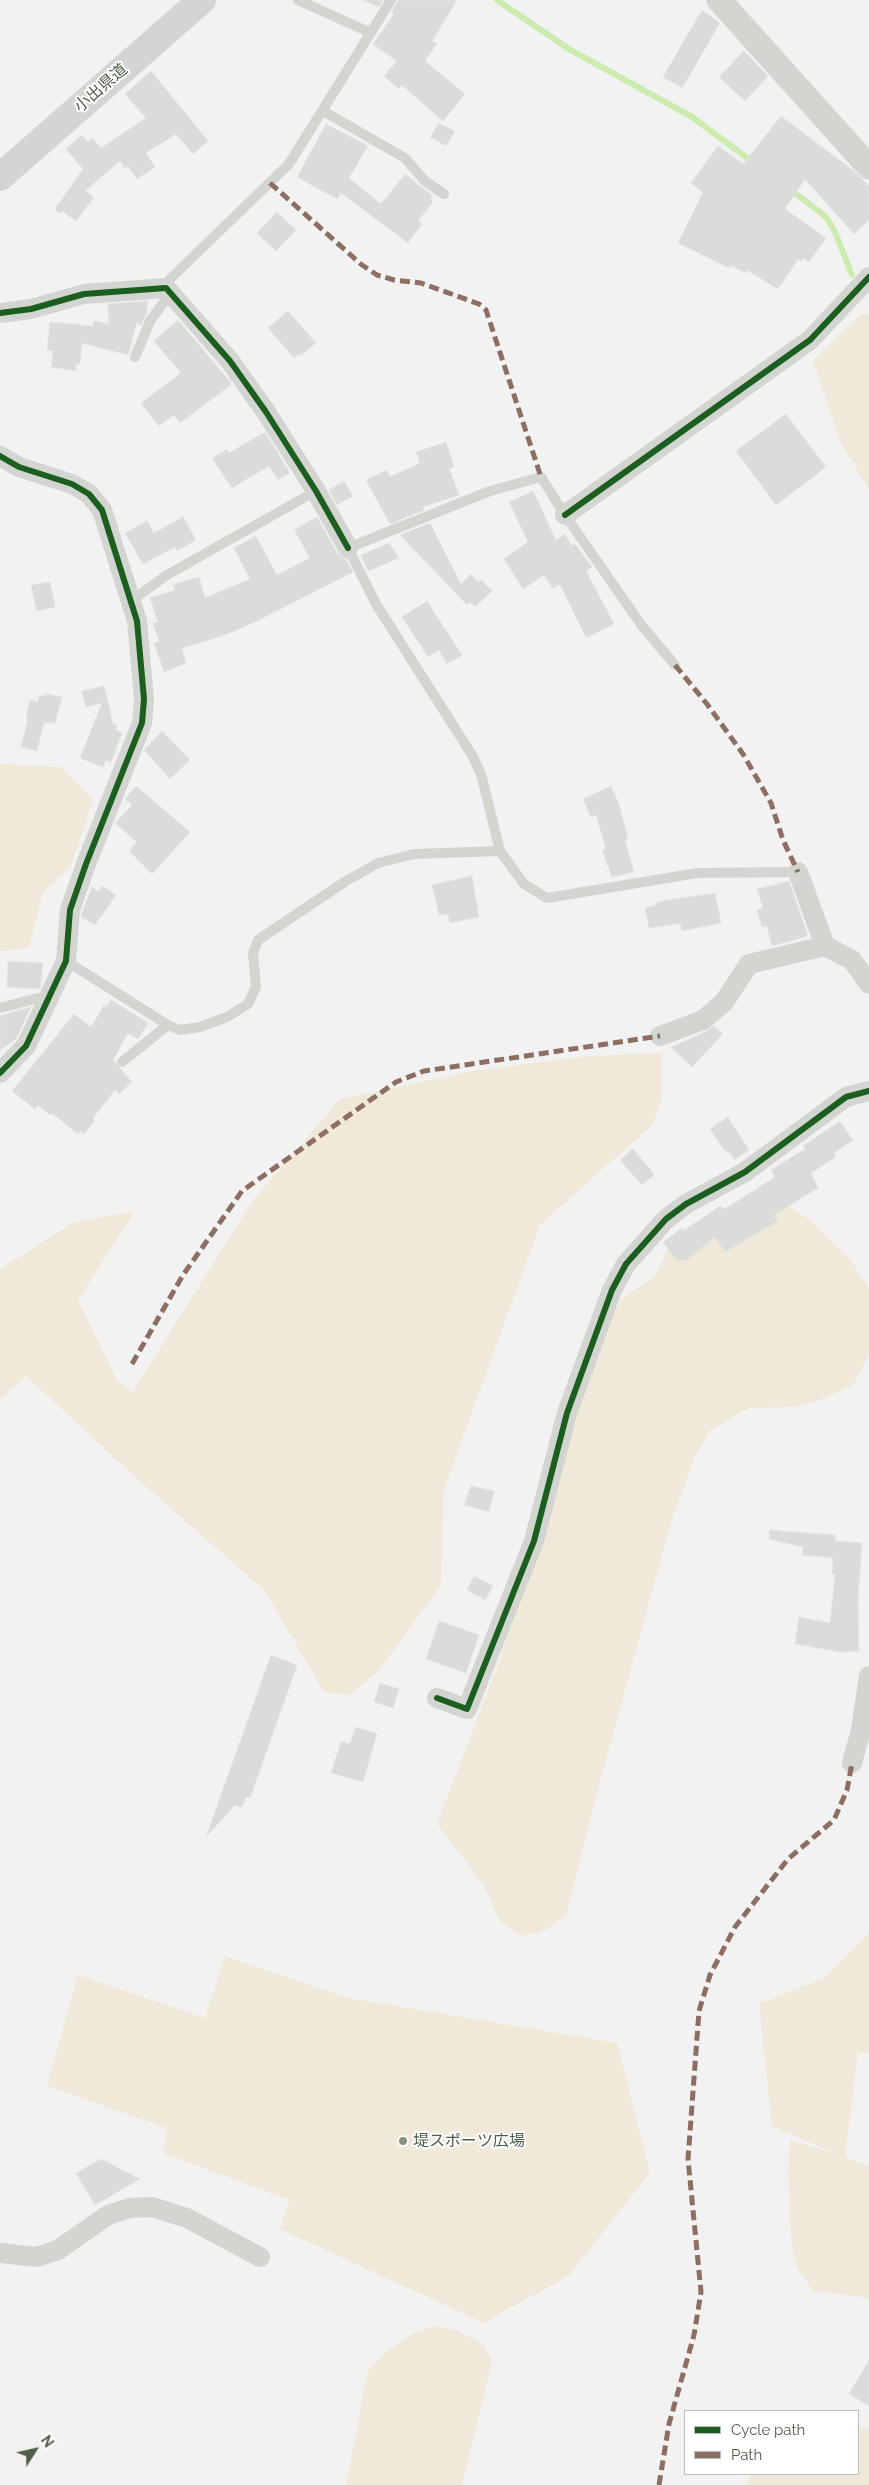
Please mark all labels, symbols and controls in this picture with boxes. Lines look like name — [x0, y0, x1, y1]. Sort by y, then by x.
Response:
street label: 小出県道 — [71, 60, 131, 116]
place label: 堤スポーツ広場 — [413, 2131, 525, 2151]
marker: 堤スポーツ広場 — [397, 2135, 409, 2147]
legend — [684, 2410, 859, 2475]
text: Cycle path — [731, 2421, 805, 2439]
north arrow — [10, 2425, 60, 2475]
text: N — [38, 2432, 57, 2450]
text: Path — [731, 2446, 762, 2464]

